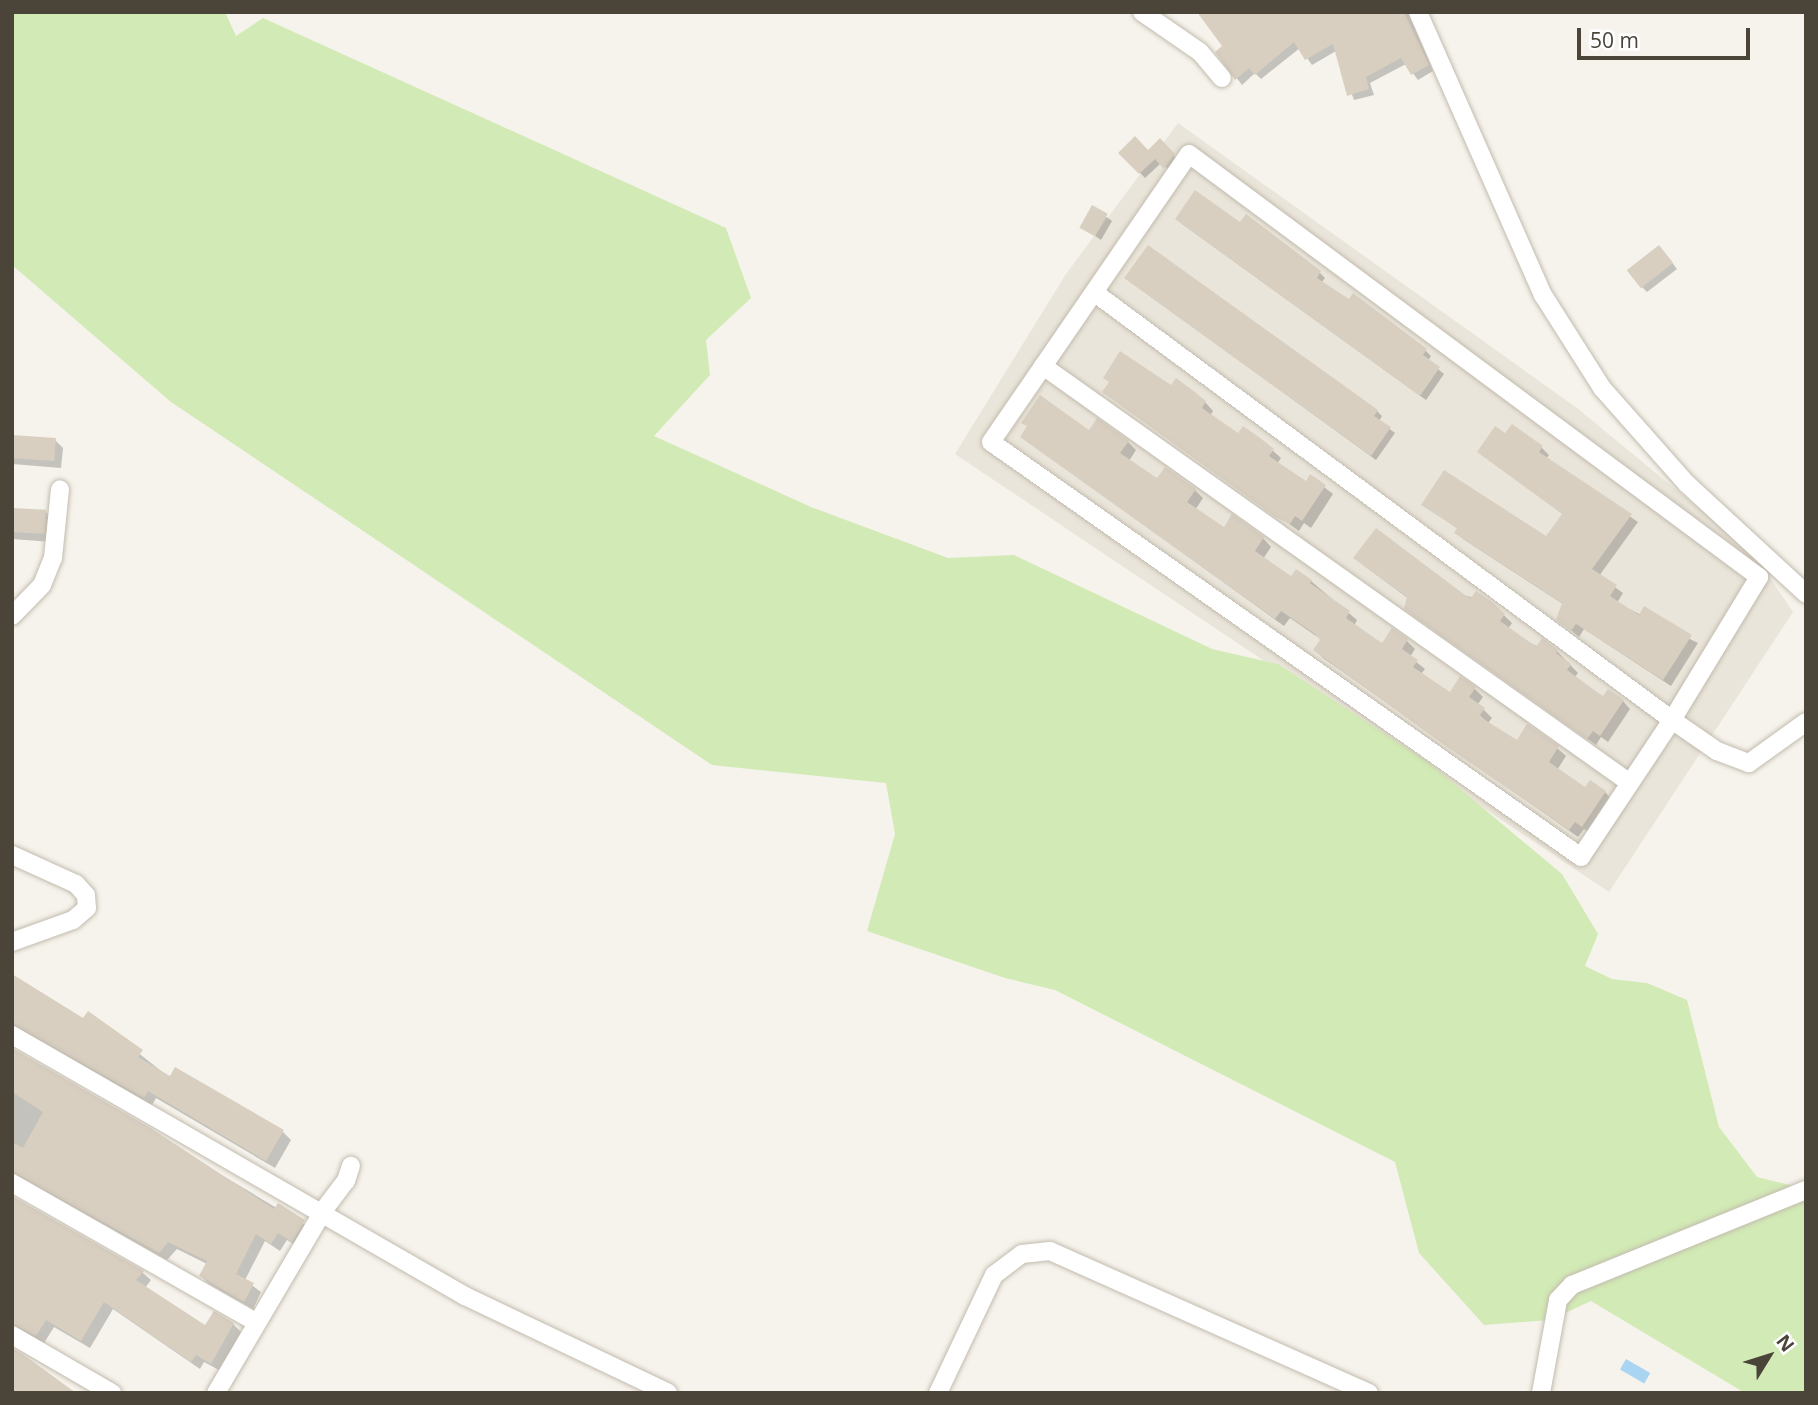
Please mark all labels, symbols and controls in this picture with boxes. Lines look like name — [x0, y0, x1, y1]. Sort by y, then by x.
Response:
scale bar — [1580, 14, 1753, 58]
text: 50 m — [1590, 26, 1639, 54]
north arrow — [1734, 1321, 1804, 1391]
text: N — [1771, 1329, 1801, 1357]

